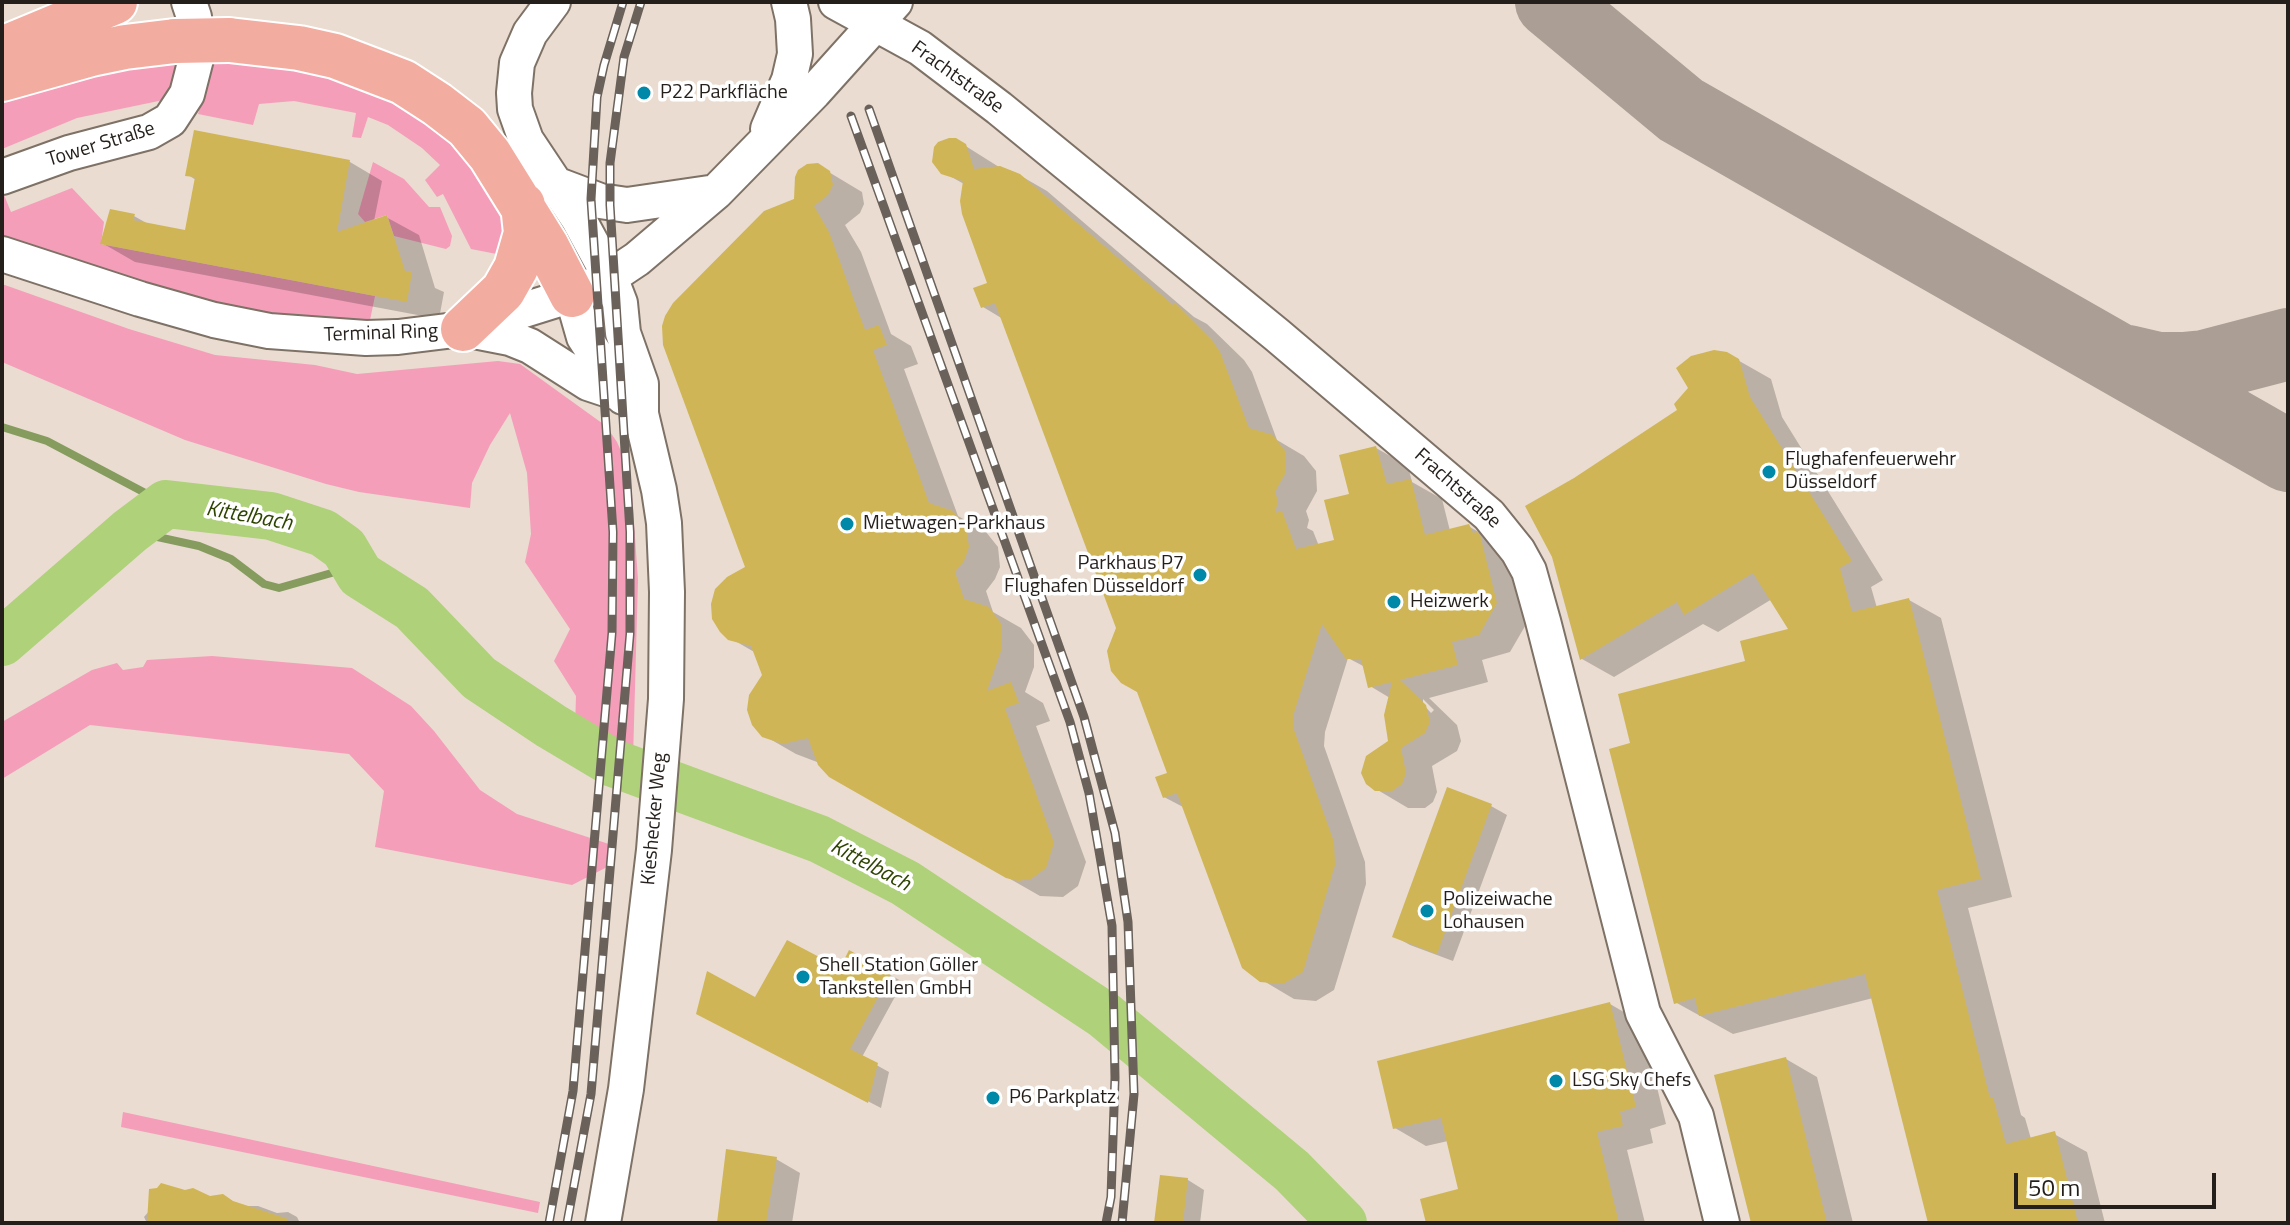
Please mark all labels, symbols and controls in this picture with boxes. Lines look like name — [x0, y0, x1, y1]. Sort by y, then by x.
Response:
street label: Frachtstraße — [906, 36, 1008, 120]
place label: P22 Parkfläche — [660, 81, 788, 105]
marker: P22 Parkfläche — [635, 84, 653, 102]
street label: Tower Straße — [44, 117, 158, 173]
street label: Terminal Ring — [323, 320, 439, 348]
street label: Frachtstraße — [1409, 444, 1505, 534]
place label: Flughafenfeuerwehr Düsseldorf — [1785, 448, 1956, 495]
marker: Flughafenfeuerwehr Düsseldorf — [1760, 463, 1778, 481]
water label: Kittelbach — [204, 496, 294, 538]
place label: Mietwagen-Parkhaus — [863, 512, 1045, 536]
marker: Mietwagen-Parkhaus — [838, 515, 856, 533]
place label: Parkhaus P7 Flughafen Düsseldorf — [1004, 552, 1184, 599]
marker: Parkhaus P7 Flughafen Düsseldorf — [1191, 566, 1209, 584]
place label: Heizwerk — [1410, 590, 1489, 614]
marker: Heizwerk — [1385, 593, 1403, 611]
street label: Kieshecker Weg — [637, 752, 673, 886]
water label: Kittelbach — [826, 834, 914, 898]
place label: Polizeiwache Lohausen — [1443, 888, 1553, 935]
marker: Polizeiwache Lohausen — [1418, 902, 1436, 920]
place label: Shell Station Göller Tankstellen GmbH — [819, 954, 978, 1001]
marker: Shell Station Göller Tankstellen GmbH — [794, 968, 812, 986]
place label: LSG Sky Chefs — [1572, 1069, 1691, 1093]
marker: LSG Sky Chefs — [1547, 1072, 1565, 1090]
place label: P6 Parkplatz — [1009, 1086, 1116, 1110]
marker: P6 Parkplatz — [984, 1089, 1002, 1107]
scale bar — [2018, 1157, 2220, 1207]
text: 50 m — [2028, 1169, 2080, 1205]

